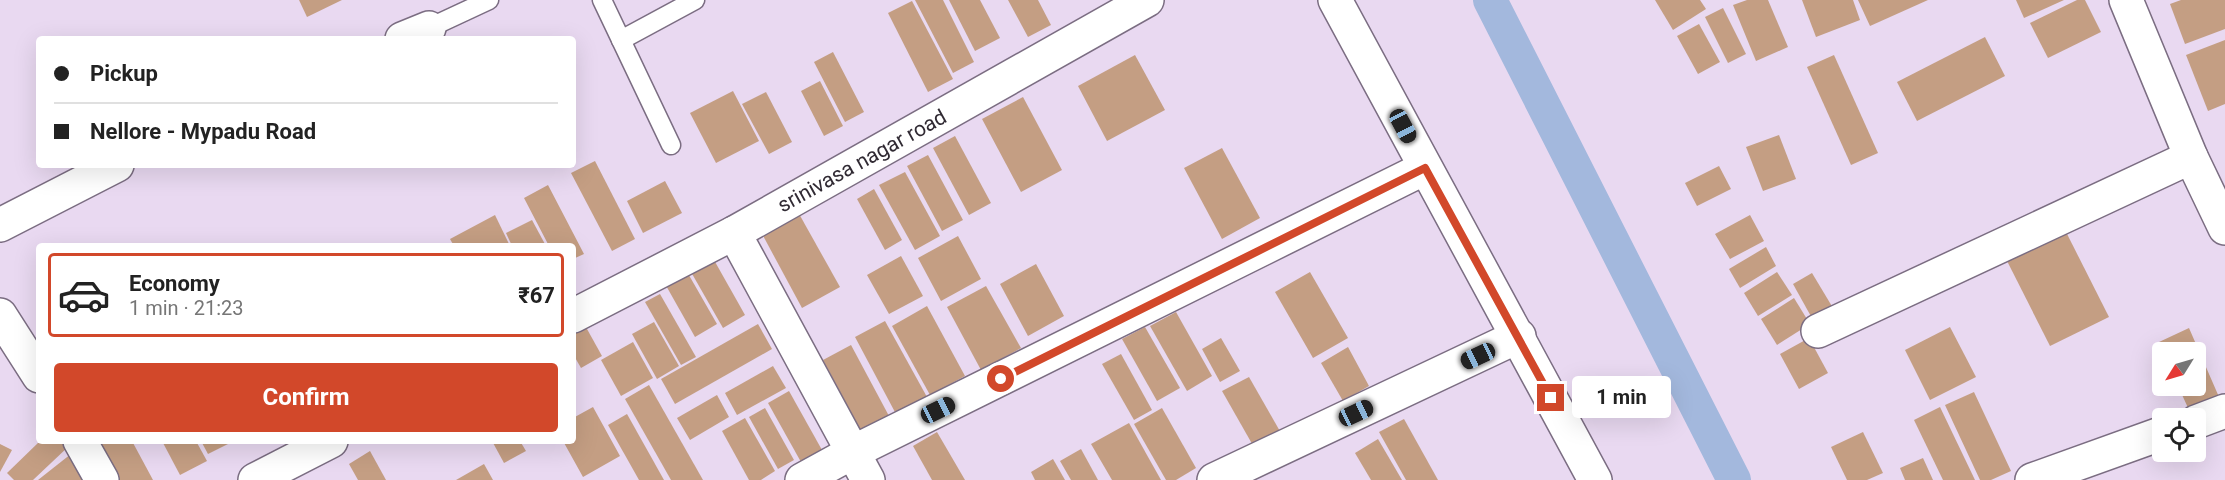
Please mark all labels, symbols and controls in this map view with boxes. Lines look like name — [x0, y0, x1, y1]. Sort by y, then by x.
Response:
text: Pickup — [90, 61, 158, 86]
street label: srinivasa nagar road — [773, 105, 951, 217]
car — [1387, 106, 1419, 146]
text: Nellore - Mypadu Road — [90, 119, 316, 144]
icon: car — [57, 268, 111, 322]
text: Economy — [129, 271, 220, 296]
text: ₹67 — [518, 283, 555, 308]
text: 1 min · 21:23 — [129, 296, 244, 320]
car — [1458, 340, 1498, 372]
north arrow — [2152, 342, 2206, 396]
map controls — [2152, 342, 2206, 462]
button: Confirm — [54, 363, 558, 432]
route start — [987, 365, 1014, 392]
callout: 1 min — [1572, 377, 1671, 419]
route end — [1537, 384, 1564, 411]
text: 1 min — [1596, 385, 1647, 409]
car — [918, 394, 958, 426]
car — [1336, 397, 1376, 429]
button: locate — [2152, 408, 2206, 462]

